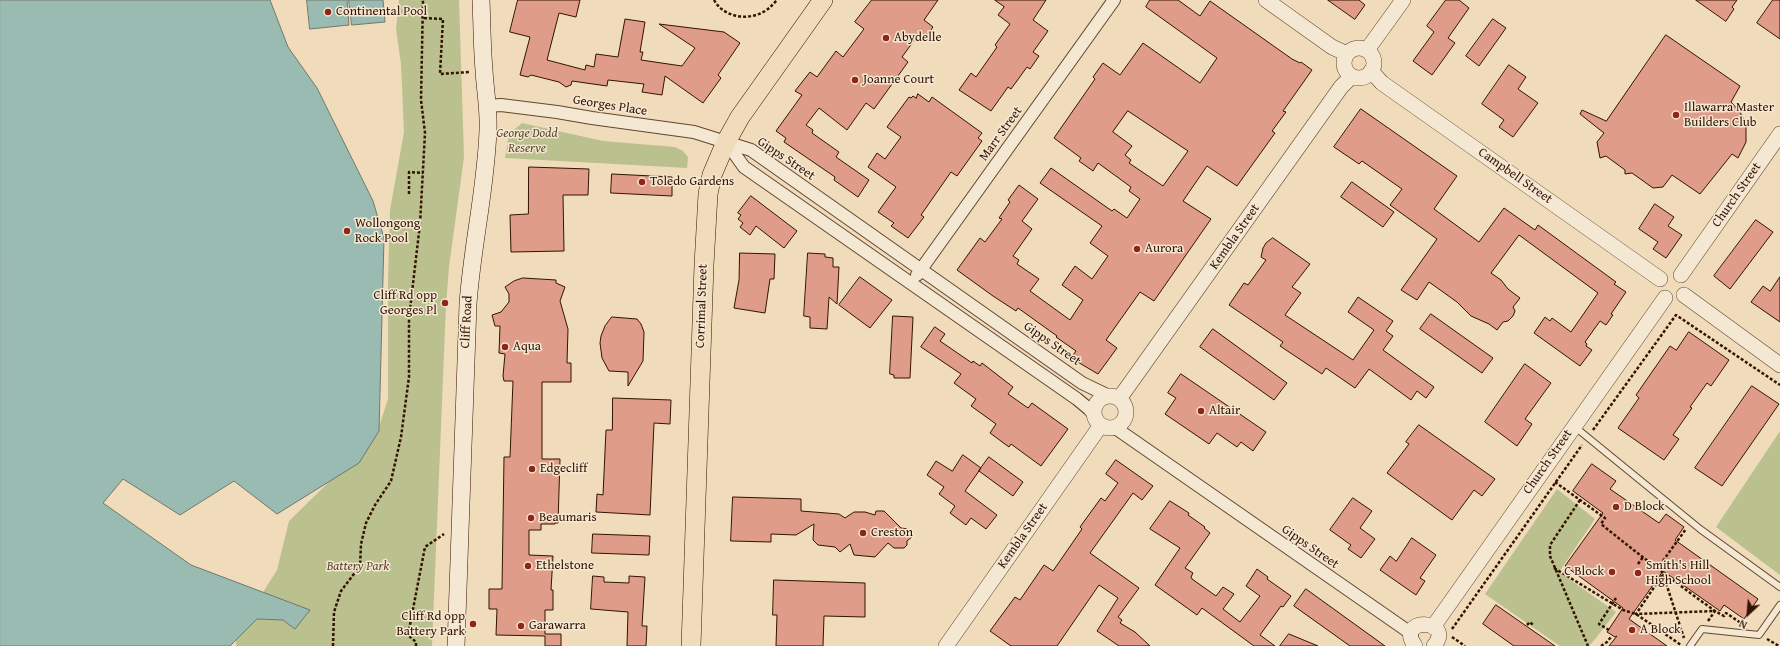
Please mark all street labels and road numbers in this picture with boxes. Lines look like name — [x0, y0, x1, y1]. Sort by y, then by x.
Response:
street label: Georges Place — [572, 92, 648, 120]
street label: Marr Street — [976, 104, 1026, 164]
street label: Gipps Street — [754, 134, 818, 184]
street label: Campbell Street — [1475, 145, 1555, 207]
street label: Church Street — [1709, 160, 1765, 230]
street label: Kembla Street — [1207, 201, 1263, 273]
street label: Corrimal Street — [693, 264, 711, 348]
street label: Cliff Road — [458, 295, 476, 349]
street label: Gipps Street — [1020, 319, 1084, 369]
street label: Church Street — [1520, 427, 1576, 497]
street label: Kembla Street — [995, 500, 1051, 572]
street label: Gipps Street — [1278, 522, 1342, 572]

